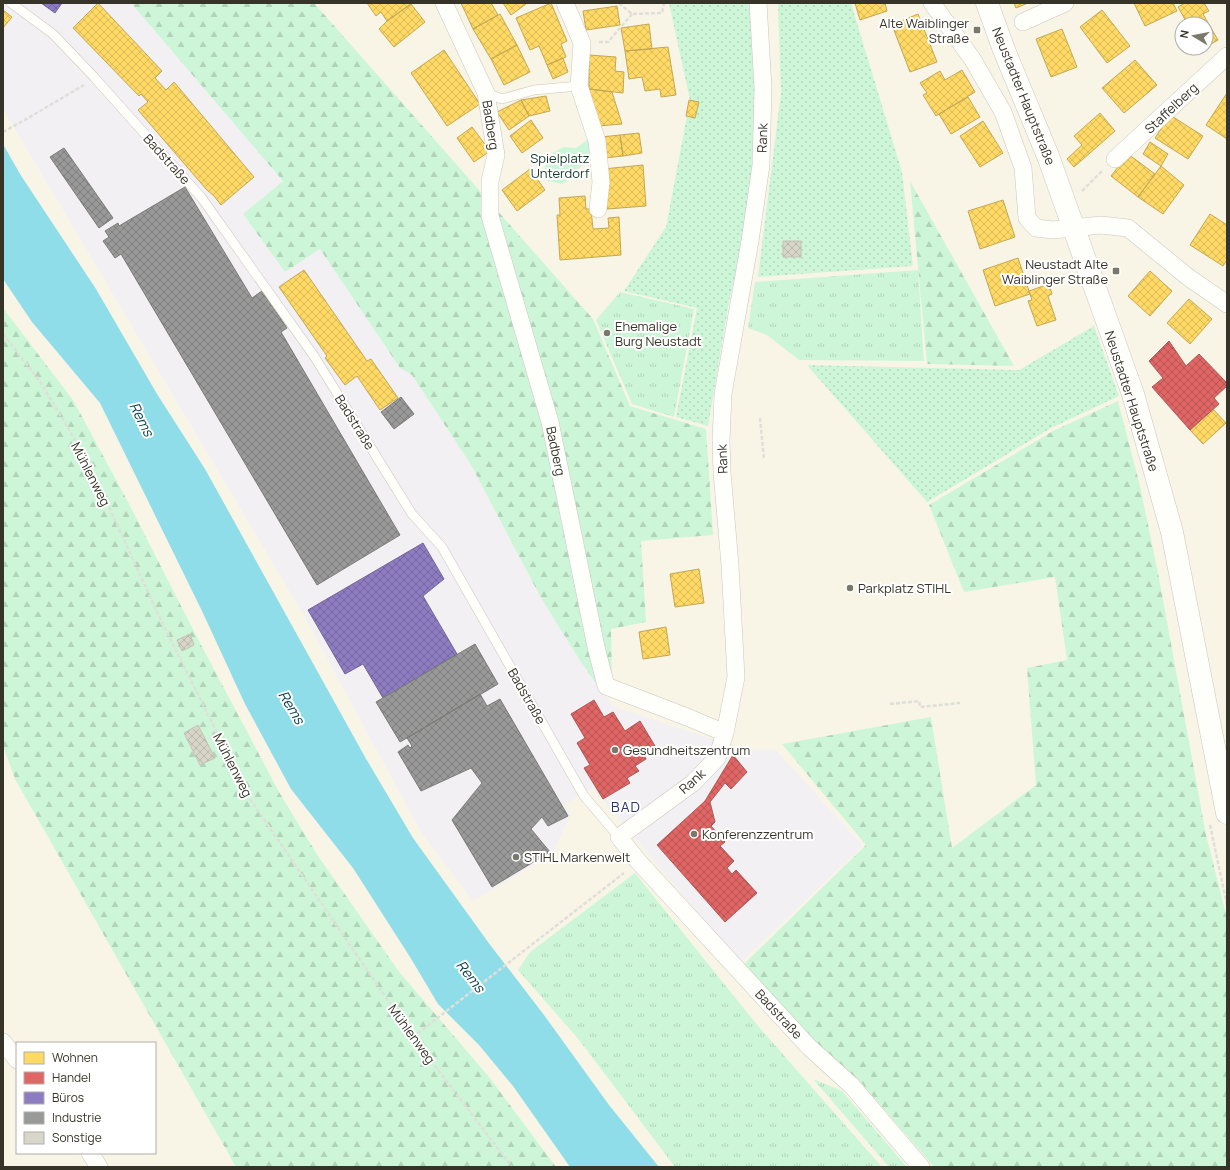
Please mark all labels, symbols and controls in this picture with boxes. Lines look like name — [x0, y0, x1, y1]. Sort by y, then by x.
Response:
place label: Alte Waiblinger Straße — [879, 14, 969, 47]
north arrow — [1174, 16, 1214, 56]
marker: Alte Waiblinger Straße — [972, 25, 982, 35]
street label: Neustadter Hauptstraße — [988, 25, 1060, 168]
text: N — [1176, 29, 1192, 39]
street label: Staffelberg — [1140, 79, 1202, 137]
street label: Badberg — [478, 99, 504, 151]
street label: Rank — [752, 122, 772, 153]
street label: Badstraße — [140, 130, 195, 188]
park label: Spielplatz Unterdorf — [530, 149, 590, 182]
place label: Neustadt Alte Waiblinger Straße — [1002, 255, 1108, 288]
marker: Neustadt Alte Waiblinger Straße — [1111, 266, 1121, 276]
place label: Ehemalige Burg Neustadt — [615, 317, 702, 350]
marker: Ehemalige Burg Neustadt — [602, 328, 612, 338]
street label: Neustadter Hauptstraße — [1101, 328, 1163, 474]
street label: Badstraße — [331, 391, 379, 453]
water label: Rems — [125, 399, 159, 441]
street label: Badberg — [542, 425, 570, 477]
street label: Mühlenweg — [67, 439, 115, 509]
street label: Rank — [712, 443, 732, 474]
place label: Parkplatz STIHL — [858, 579, 951, 597]
marker: Parkplatz STIHL — [845, 583, 855, 593]
street label: Badstraße — [504, 665, 550, 728]
water label: Rems — [275, 687, 310, 729]
street label: Mühlenweg — [209, 730, 257, 800]
place label: Gesundheitszentrum — [623, 741, 750, 759]
marker: Gesundheitszentrum — [610, 745, 620, 755]
street label: Rank — [675, 764, 709, 798]
district label: BAD — [611, 797, 641, 816]
place label: Konferenzzentrum — [702, 825, 813, 843]
marker: Konferenzzentrum — [689, 829, 699, 839]
place label: STIHL Markenwelt — [524, 848, 630, 866]
marker: STIHL Markenwelt — [511, 852, 521, 862]
water label: Rems — [452, 956, 491, 997]
street label: Badstraße — [751, 985, 807, 1043]
street label: Mühlenweg — [384, 1001, 440, 1067]
legend — [16, 1042, 156, 1154]
text: Wohnen — [52, 1049, 98, 1066]
text: Handel — [52, 1069, 91, 1086]
text: Büros — [52, 1089, 84, 1106]
text: Industrie — [52, 1109, 101, 1126]
text: Sonstige — [52, 1129, 102, 1146]

